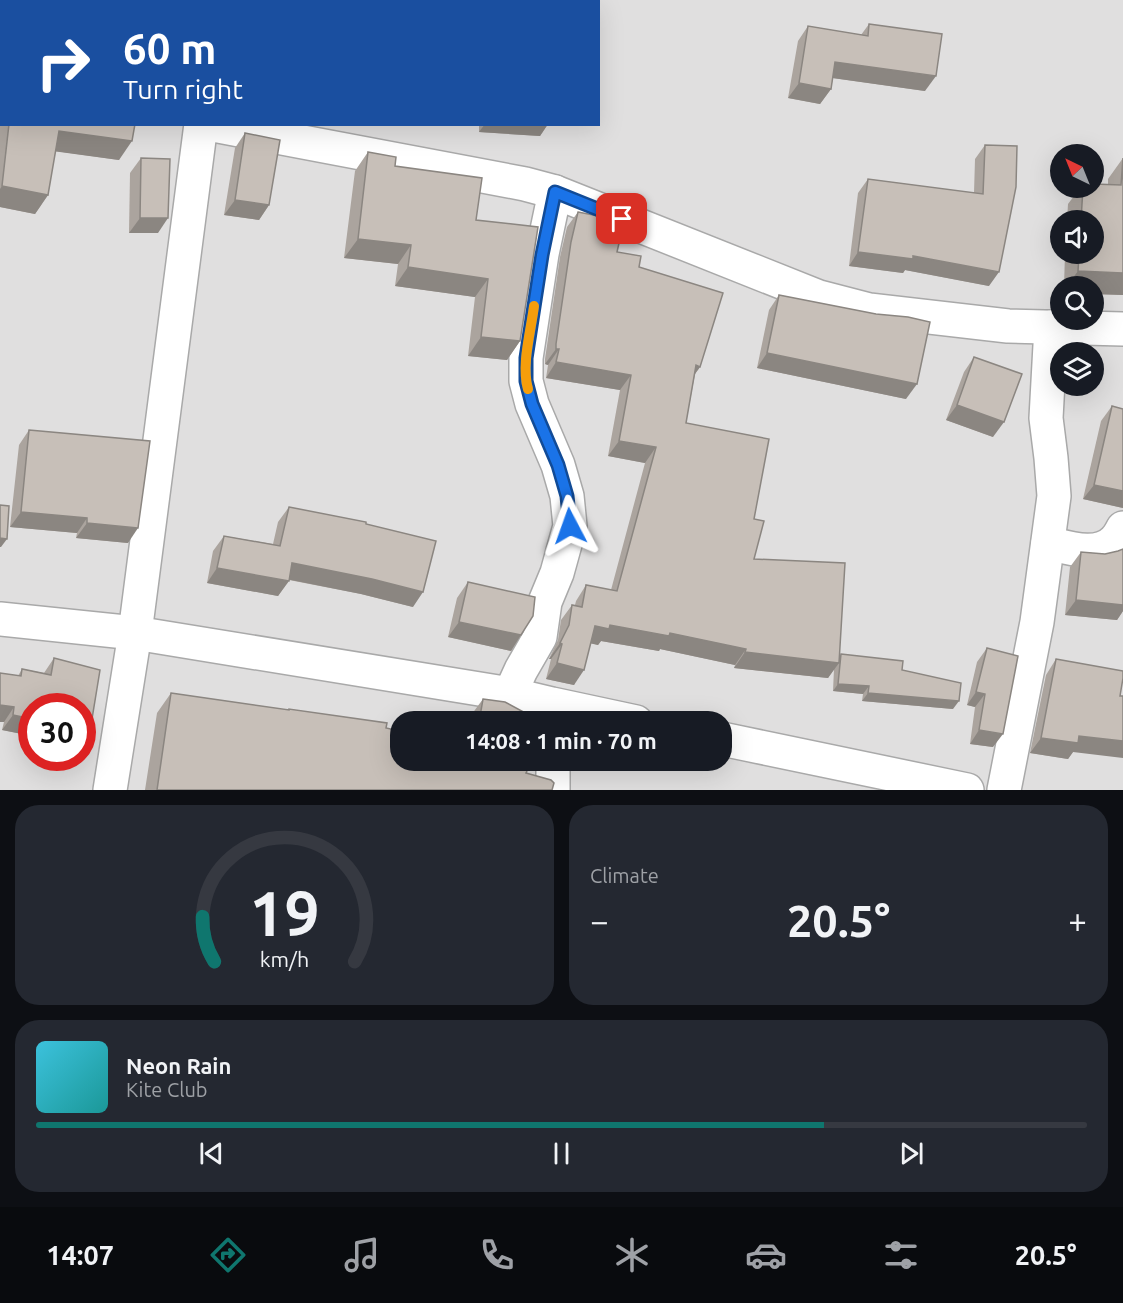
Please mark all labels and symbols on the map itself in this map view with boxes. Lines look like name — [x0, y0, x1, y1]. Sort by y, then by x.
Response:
north arrow — [1050, 144, 1104, 198]
pin — [596, 193, 647, 244]
position arrow — [538, 494, 602, 558]
speed limit sign: 30 — [18, 693, 96, 771]

